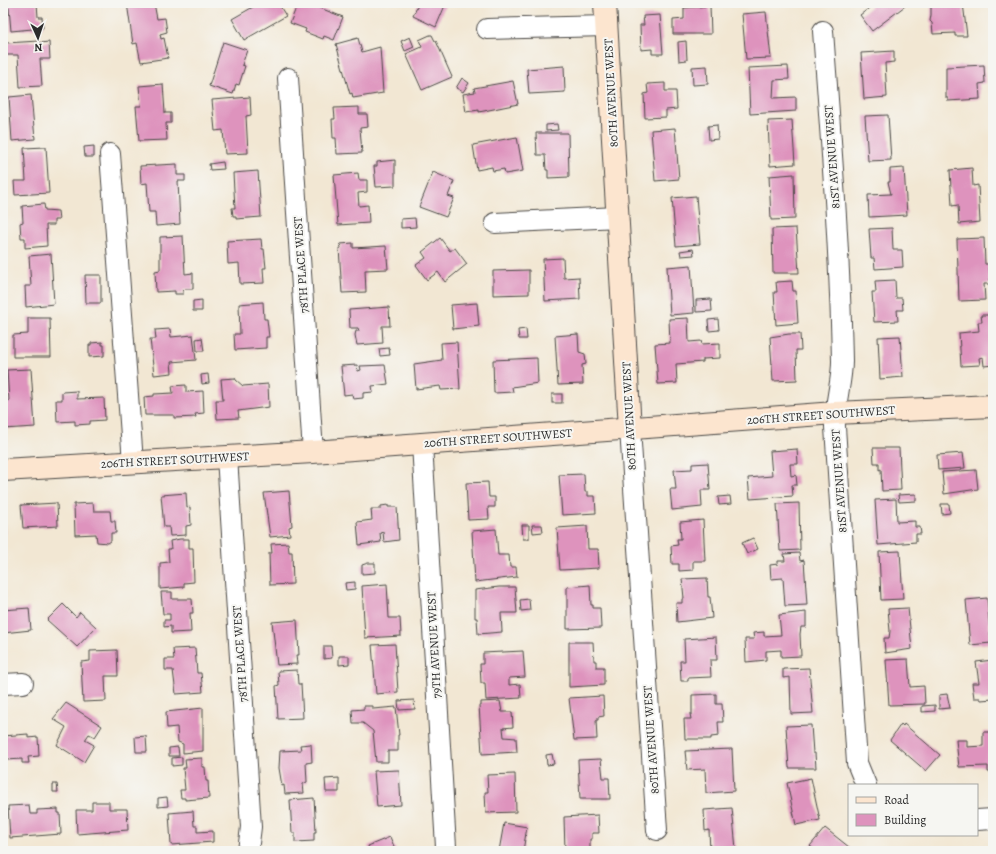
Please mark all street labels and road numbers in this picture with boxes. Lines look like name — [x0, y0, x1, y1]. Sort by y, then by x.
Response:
street label: 80TH AVENUE WEST — [600, 38, 622, 148]
street label: 81ST AVENUE WEST — [820, 104, 844, 209]
street label: 78TH PLACE WEST — [290, 216, 312, 314]
street label: 80TH AVENUE WEST — [618, 361, 640, 471]
street label: 206TH STREET SOUTHWEST — [746, 402, 896, 428]
street label: 206TH STREET SOUTHWEST — [423, 425, 573, 451]
street label: 81ST AVENUE WEST — [827, 428, 851, 533]
street label: 206TH STREET SOUTHWEST — [100, 448, 250, 472]
street label: 79TH AVENUE WEST — [423, 591, 445, 699]
street label: 78TH PLACE WEST — [229, 605, 251, 703]
street label: 80TH AVENUE WEST — [639, 685, 663, 795]

